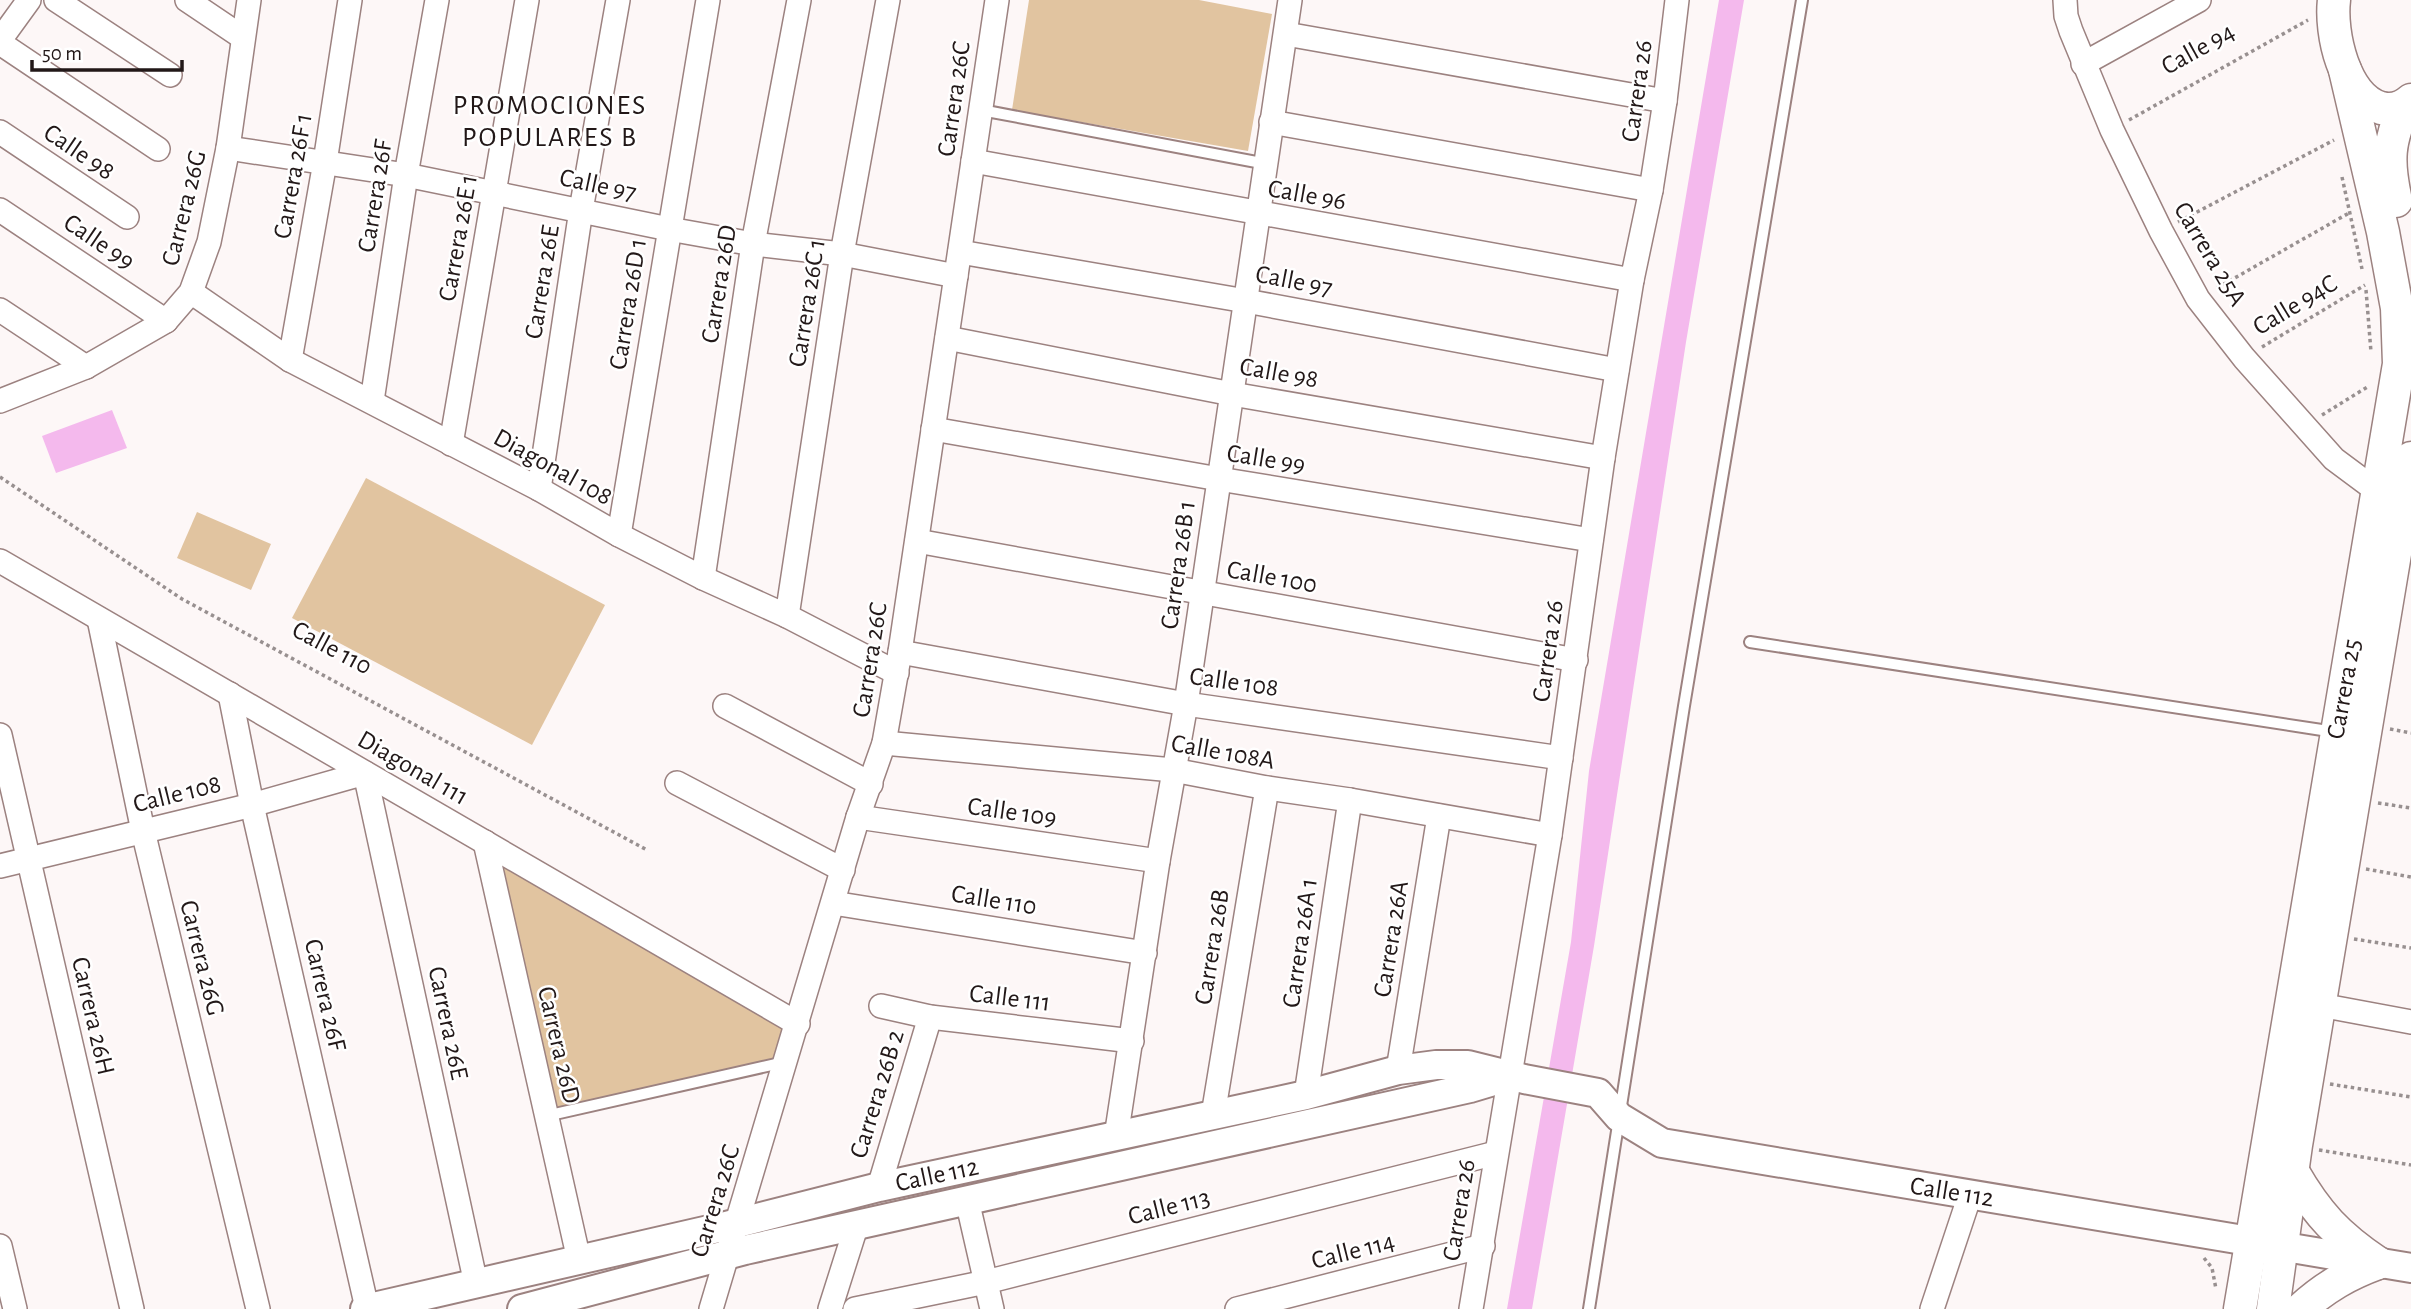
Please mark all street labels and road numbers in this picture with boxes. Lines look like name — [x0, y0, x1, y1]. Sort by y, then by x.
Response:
street label: Calle 94 — [2157, 18, 2239, 80]
street label: Carrera 26 — [1617, 38, 1657, 144]
street label: Carrera 26C — [933, 40, 975, 158]
street label: Carrera 26F 1 — [269, 111, 317, 241]
street label: Calle 98 — [39, 119, 119, 185]
street label: Carrera 26F — [353, 137, 397, 254]
street label: Carrera 26G — [157, 148, 211, 268]
street label: Calle 97 — [557, 164, 639, 206]
street label: Carrera 26E 1 — [434, 173, 482, 303]
street label: Calle 96 — [1266, 175, 1348, 215]
street label: Carrera 25A — [2169, 198, 2251, 310]
street label: Calle 99 — [59, 209, 139, 275]
street label: Carrera 26E — [520, 223, 564, 341]
street label: Carrera 26D — [697, 223, 741, 345]
street label: Carrera 26D 1 — [605, 237, 651, 371]
street label: Carrera 26C 1 — [784, 237, 830, 369]
street label: Calle 97 — [1253, 261, 1335, 301]
street label: Calle 94C — [2248, 270, 2342, 340]
street label: Calle 98 — [1238, 353, 1320, 393]
street label: Diagonal 108 — [489, 424, 617, 510]
street label: Calle 99 — [1225, 440, 1307, 478]
street label: Carrera 26B 1 — [1156, 499, 1200, 631]
street label: Calle 100 — [1225, 556, 1319, 598]
street label: Carrera 26 — [1528, 598, 1568, 704]
street label: Carrera 26C — [848, 601, 892, 719]
street label: Calle 110 — [288, 616, 376, 680]
street label: Carrera 25 — [2322, 637, 2366, 741]
street label: Calle 108 — [1188, 663, 1280, 701]
street label: Diagonal 111 — [353, 726, 473, 810]
street label: Calle 108A — [1169, 730, 1277, 774]
street label: Calle 108 — [130, 771, 224, 817]
street label: Calle 109 — [966, 793, 1058, 831]
street label: Carrera 26A 1 — [1278, 876, 1322, 1010]
street label: Carrera 26A — [1369, 879, 1413, 999]
street label: Calle 110 — [949, 880, 1039, 920]
street label: Carrera 26B — [1190, 887, 1234, 1007]
street label: Carrera 26G — [175, 898, 229, 1018]
street label: Carrera 26F — [300, 937, 351, 1054]
street label: Carrera 26H — [67, 954, 119, 1078]
street label: Carrera 26E — [423, 964, 473, 1082]
street label: Calle 111 — [968, 980, 1052, 1016]
street label: Carrera 26D — [533, 984, 585, 1106]
street label: Carrera 26B 2 — [845, 1027, 909, 1161]
street label: Carrera 26C — [686, 1142, 744, 1260]
street label: Calle 112 — [893, 1153, 981, 1196]
street label: Carrera 26 — [1438, 1157, 1480, 1263]
street label: Calle 112 — [1908, 1173, 1996, 1211]
street label: Calle 113 — [1125, 1184, 1213, 1230]
street label: Calle 114 — [1309, 1228, 1397, 1274]

